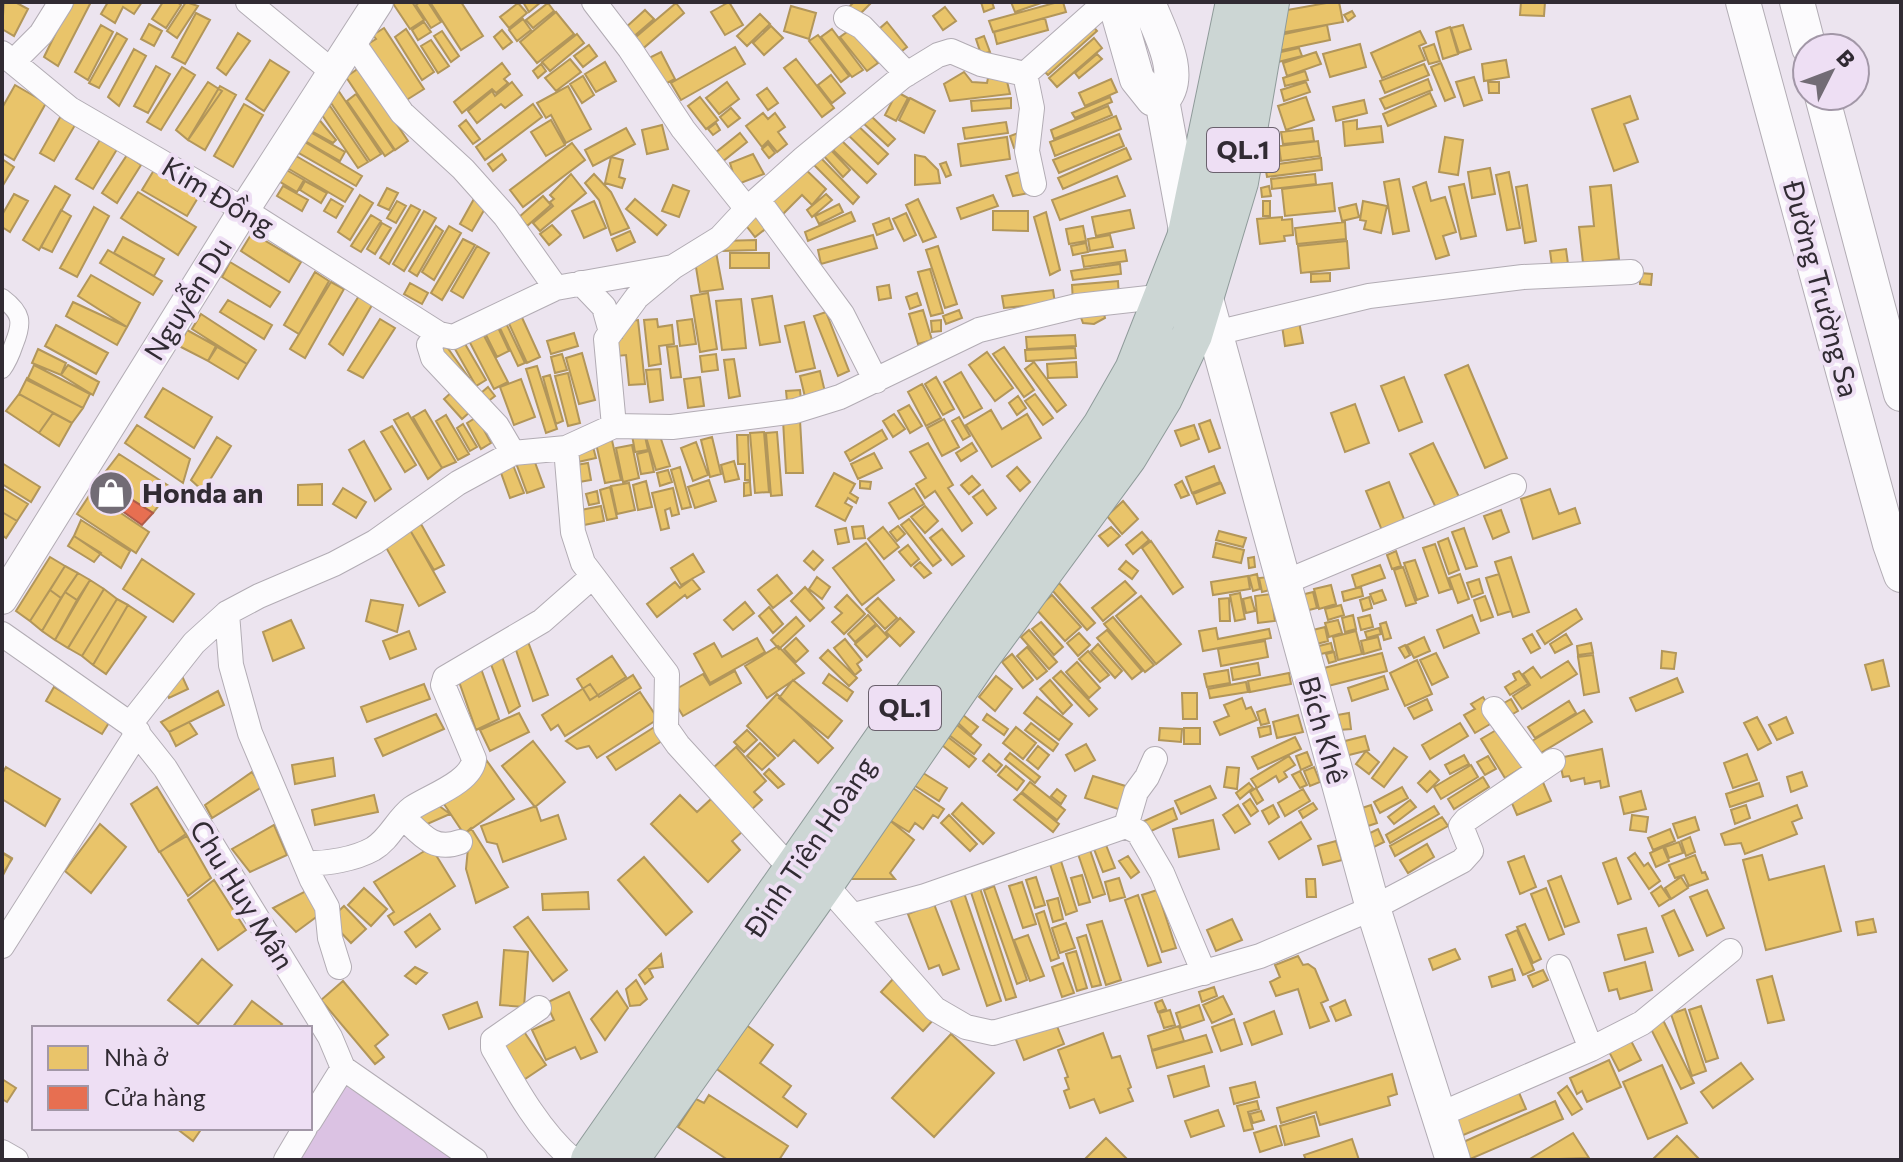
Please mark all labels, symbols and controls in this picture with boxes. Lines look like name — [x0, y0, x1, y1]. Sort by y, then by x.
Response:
north arrow — [1791, 32, 1871, 112]
text: B — [1831, 44, 1861, 73]
road number: QL.1 — [1207, 128, 1279, 172]
street label: Kim Đồng — [156, 149, 281, 242]
street label: Đường Trường Sa — [1776, 176, 1867, 401]
street label: Nguyễn Du — [136, 231, 238, 366]
shop icon: Honda an — [87, 469, 135, 517]
place label: Honda an — [142, 475, 263, 509]
street label: Bích Khê — [1292, 672, 1355, 787]
road number: QL.1 — [869, 686, 941, 730]
street label: Đinh Tiên Hoàng — [736, 750, 882, 944]
street label: Chu Huy Mân — [183, 813, 302, 975]
legend — [32, 1026, 312, 1130]
text: Nhà ở — [104, 1042, 169, 1071]
text: Cửa hàng — [104, 1082, 206, 1111]

